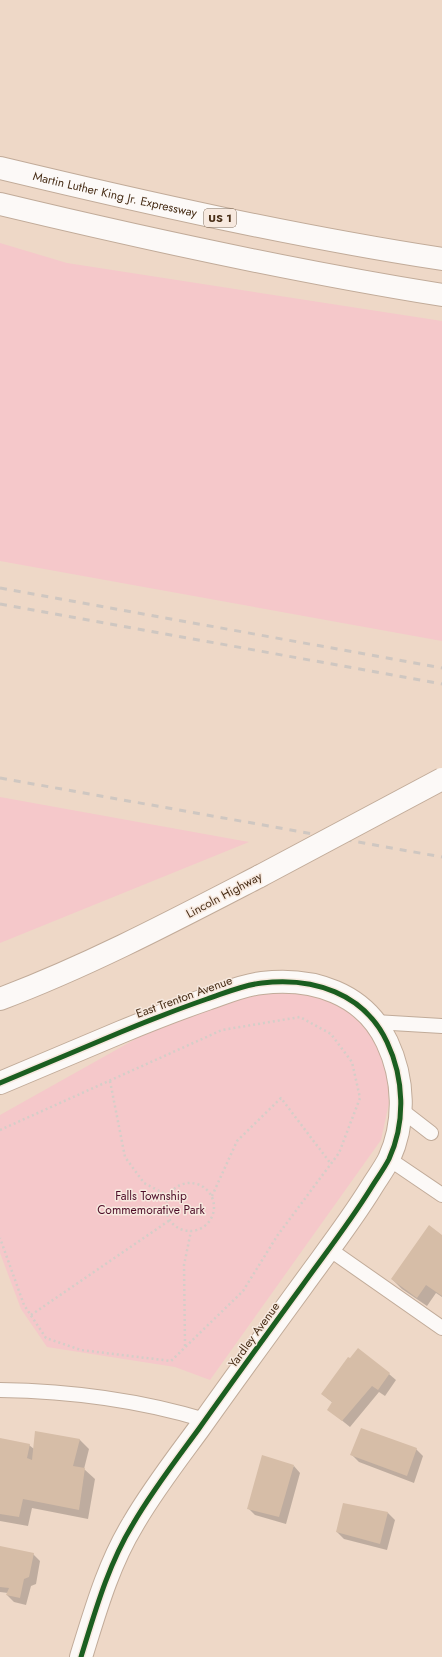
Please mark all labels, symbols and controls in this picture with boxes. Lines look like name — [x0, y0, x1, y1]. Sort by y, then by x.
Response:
street label: Martin Luther King Jr. Expressway — [31, 167, 199, 222]
road number: US 1 — [204, 209, 236, 227]
street label: Lincoln Highway — [183, 867, 266, 923]
street label: East Trenton Avenue — [133, 971, 235, 1023]
park label: Falls Township Commemorative Park — [97, 1187, 206, 1219]
street label: Yardley Avenue — [224, 1298, 284, 1372]

